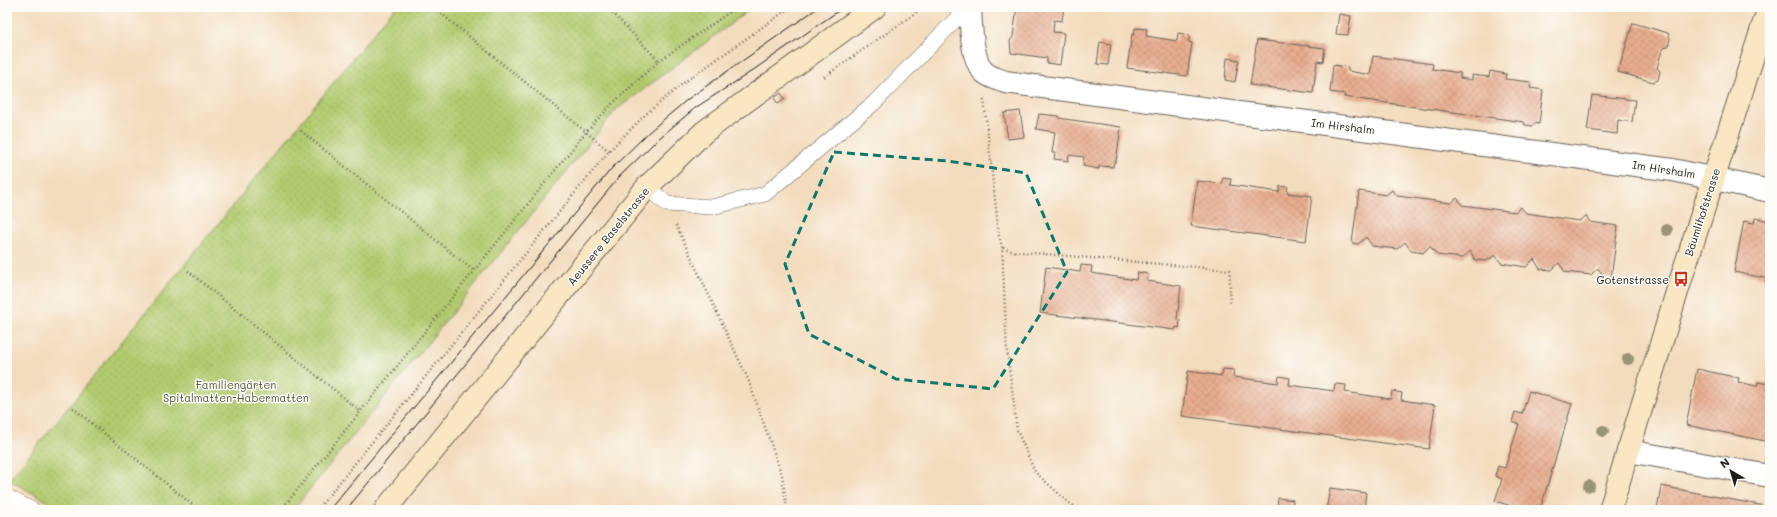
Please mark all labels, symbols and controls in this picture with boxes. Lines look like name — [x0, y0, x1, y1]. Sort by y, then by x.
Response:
street label: Im Hirshalm — [1310, 115, 1376, 137]
street label: Im Hirshalm — [1631, 157, 1697, 181]
street label: Bäumlihofstrasse — [1681, 166, 1723, 258]
street label: Aeussere Baselstrasse — [564, 184, 652, 288]
bus stop icon: Gotenstrasse — [1672, 270, 1690, 288]
place label: Gotenstrasse — [1597, 272, 1669, 287]
park label: Familiengärten Spitalmatten-Habermatten — [163, 377, 309, 405]
north arrow — [1711, 451, 1751, 491]
text: N — [1717, 454, 1732, 471]

